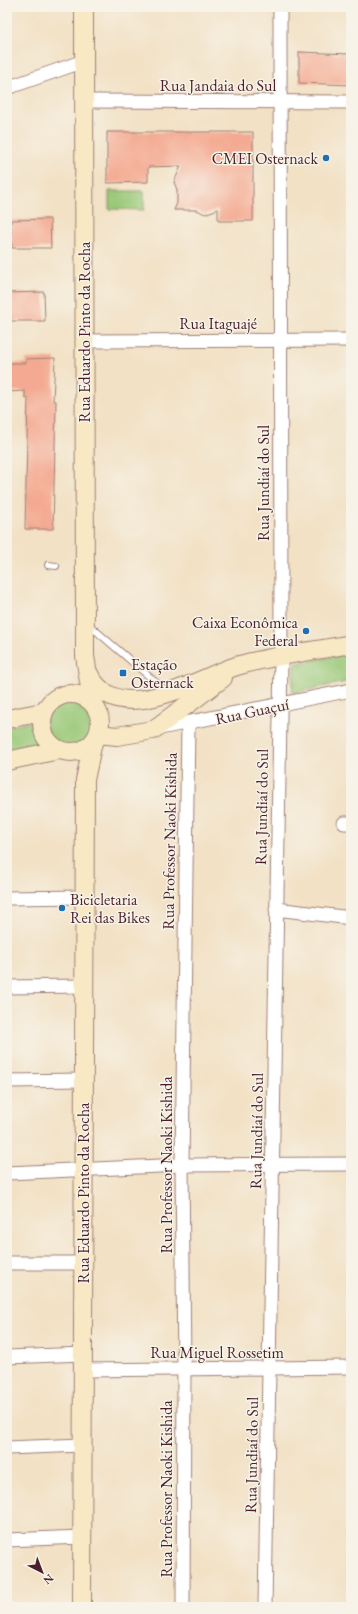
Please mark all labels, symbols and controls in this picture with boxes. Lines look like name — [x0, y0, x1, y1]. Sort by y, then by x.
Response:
street label: Rua Jandaia do Sul — [160, 75, 276, 96]
place label: CMEI Osternack — [212, 148, 318, 169]
marker: CMEI Osternack — [321, 153, 331, 163]
street label: Rua Eduardo Pinto da Rocha — [74, 241, 95, 423]
street label: Rua Itaguajé — [179, 313, 257, 334]
street label: Rua Jundiaí do Sul — [253, 425, 274, 541]
place label: Caixa Econômica Federal — [192, 612, 299, 651]
marker: Caixa Econômica Federal — [301, 626, 311, 636]
place label: Estação Osternack — [131, 654, 194, 693]
marker: Estação Osternack — [118, 668, 128, 678]
street label: Rua Guaçuí — [213, 693, 291, 730]
street label: Rua Jundiaí do Sul — [250, 749, 273, 865]
street label: Rua Professor Naoki Kishida — [157, 752, 182, 930]
place label: Bicicletaria Rei das Bikes — [70, 889, 150, 928]
marker: Bicicletaria Rei das Bikes — [57, 903, 67, 913]
street label: Rua Jundiaí do Sul — [245, 1073, 268, 1189]
street label: Rua Professor Naoki Kishida — [156, 1076, 177, 1254]
street label: Rua Eduardo Pinto da Rocha — [73, 1102, 94, 1284]
street label: Rua Miguel Rossetim — [150, 1342, 284, 1363]
street label: Rua Jundiaí do Sul — [240, 1397, 263, 1513]
street label: Rua Professor Naoki Kishida — [156, 1400, 177, 1578]
north arrow — [22, 1552, 62, 1592]
text: N — [41, 1571, 57, 1588]

